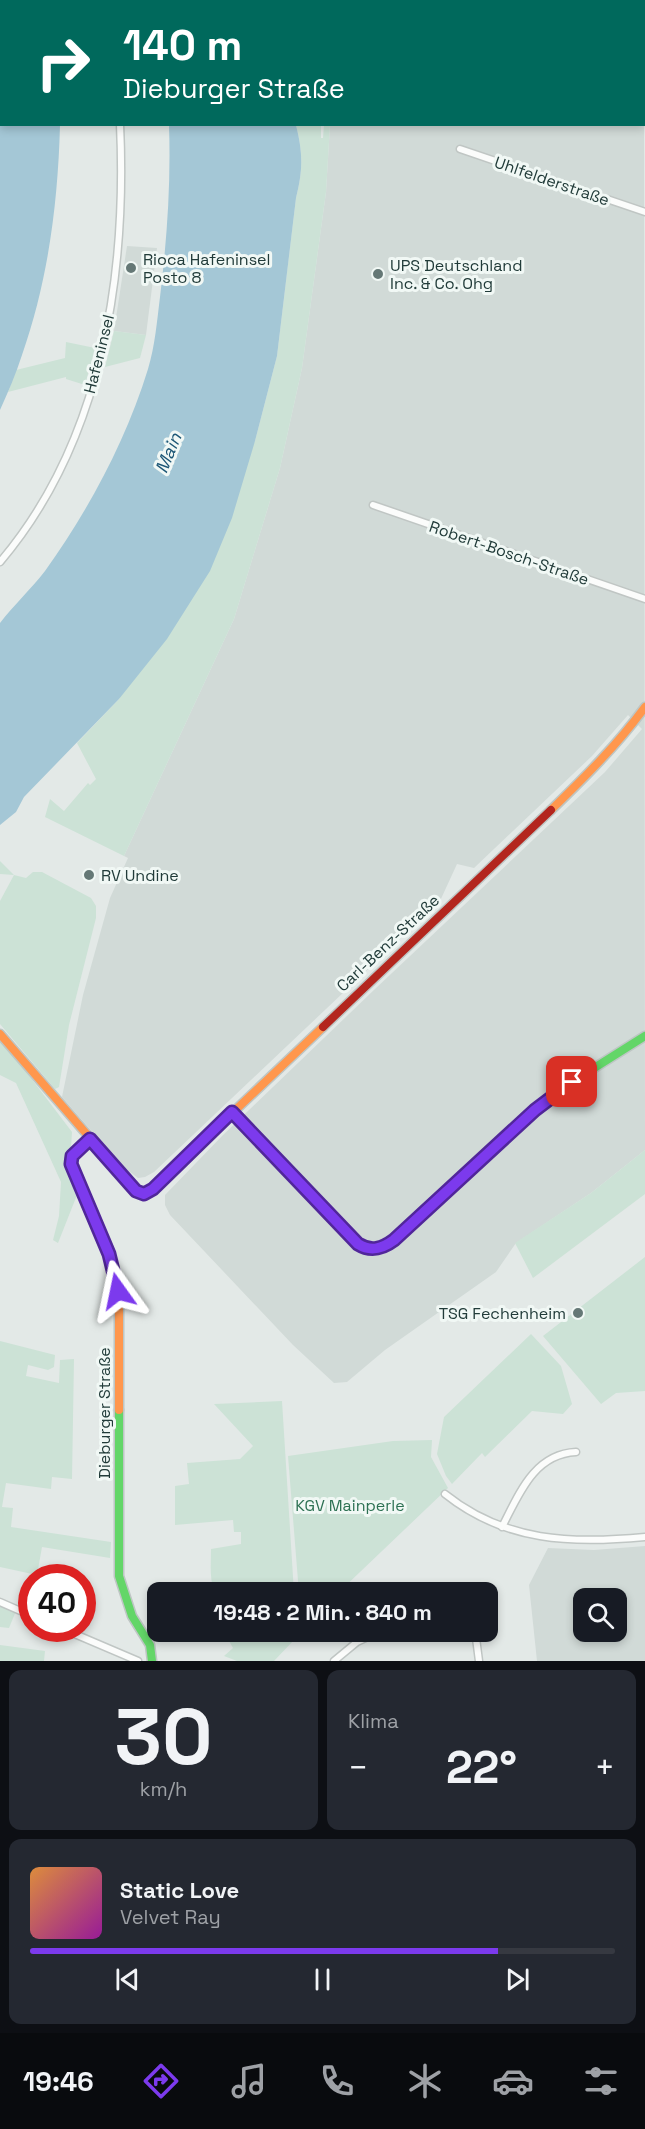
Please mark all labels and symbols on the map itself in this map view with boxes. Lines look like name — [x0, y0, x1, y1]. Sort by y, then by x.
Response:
street label: Uhlfelderstraße — [492, 152, 612, 210]
place label: Rioca Hafeninsel Posto 8 — [143, 249, 271, 288]
place label: UPS Deutschland Inc. & Co. Ohg — [390, 255, 522, 294]
marker: Rioca Hafeninsel Posto 8 — [124, 261, 138, 275]
marker: UPS Deutschland Inc. & Co. Ohg — [371, 267, 385, 281]
street label: Hafeninsel — [79, 312, 119, 396]
water label: Main — [150, 429, 187, 476]
street label: Robert-Bosch-Straße — [426, 516, 592, 590]
place label: RV Undine — [101, 865, 179, 886]
marker: RV Undine — [82, 868, 96, 882]
street label: Carl-Benz-Straße — [332, 890, 444, 996]
pin — [546, 1056, 597, 1107]
position arrow — [86, 1259, 150, 1323]
place label: TSG Fechenheim — [439, 1303, 566, 1324]
marker: TSG Fechenheim — [571, 1306, 585, 1320]
street label: Dieburger Straße — [94, 1347, 115, 1479]
park label: KGV Mainperle — [295, 1495, 405, 1516]
speed limit sign: 40 — [18, 1564, 96, 1642]

